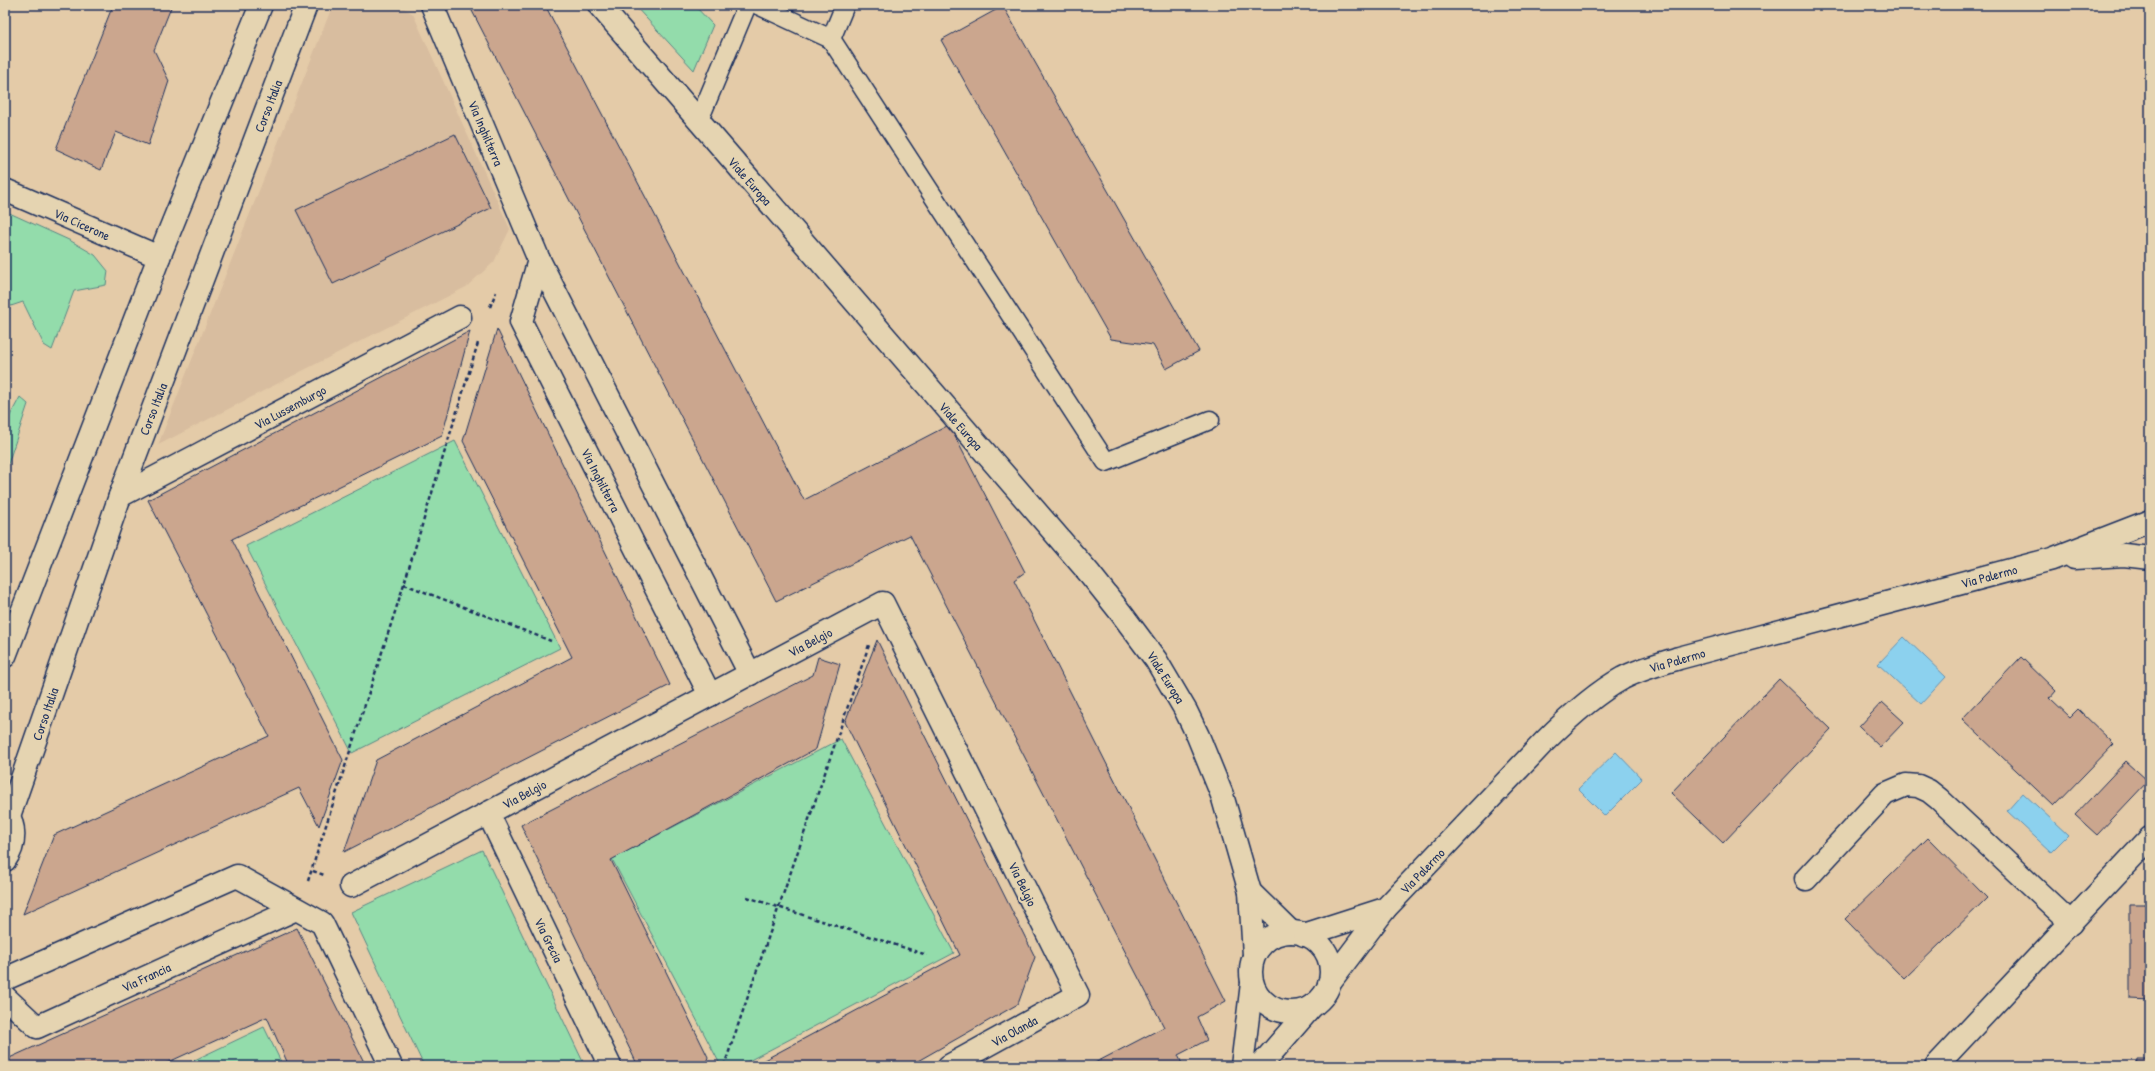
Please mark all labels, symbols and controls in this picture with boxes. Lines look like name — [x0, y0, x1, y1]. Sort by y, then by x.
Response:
street label: Corso Italia — [250, 77, 286, 135]
street label: Via Inghilterra — [464, 97, 508, 169]
street label: Viale Europa — [724, 153, 776, 209]
street label: Via Cicerone — [51, 204, 113, 244]
street label: Corso Italia — [135, 380, 171, 438]
street label: Via Lussemburgo — [251, 381, 329, 433]
street label: Viale Europa — [935, 398, 987, 454]
street label: Via Inghilterra — [577, 445, 625, 515]
street label: Via Palermo — [1959, 560, 2019, 592]
street label: Via Belgio — [785, 623, 835, 661]
street label: Via Palermo — [1647, 643, 1707, 677]
street label: Viale Europa — [1143, 647, 1189, 707]
street label: Corso Italia — [28, 685, 62, 743]
street label: Via Belgio — [499, 775, 549, 813]
street label: Via Palermo — [1396, 844, 1448, 898]
street label: Via Belgio — [1005, 859, 1041, 909]
street label: Via Grecia — [530, 915, 568, 965]
street label: Via Francia — [119, 958, 173, 996]
street label: Via Olanda — [988, 1011, 1040, 1051]

